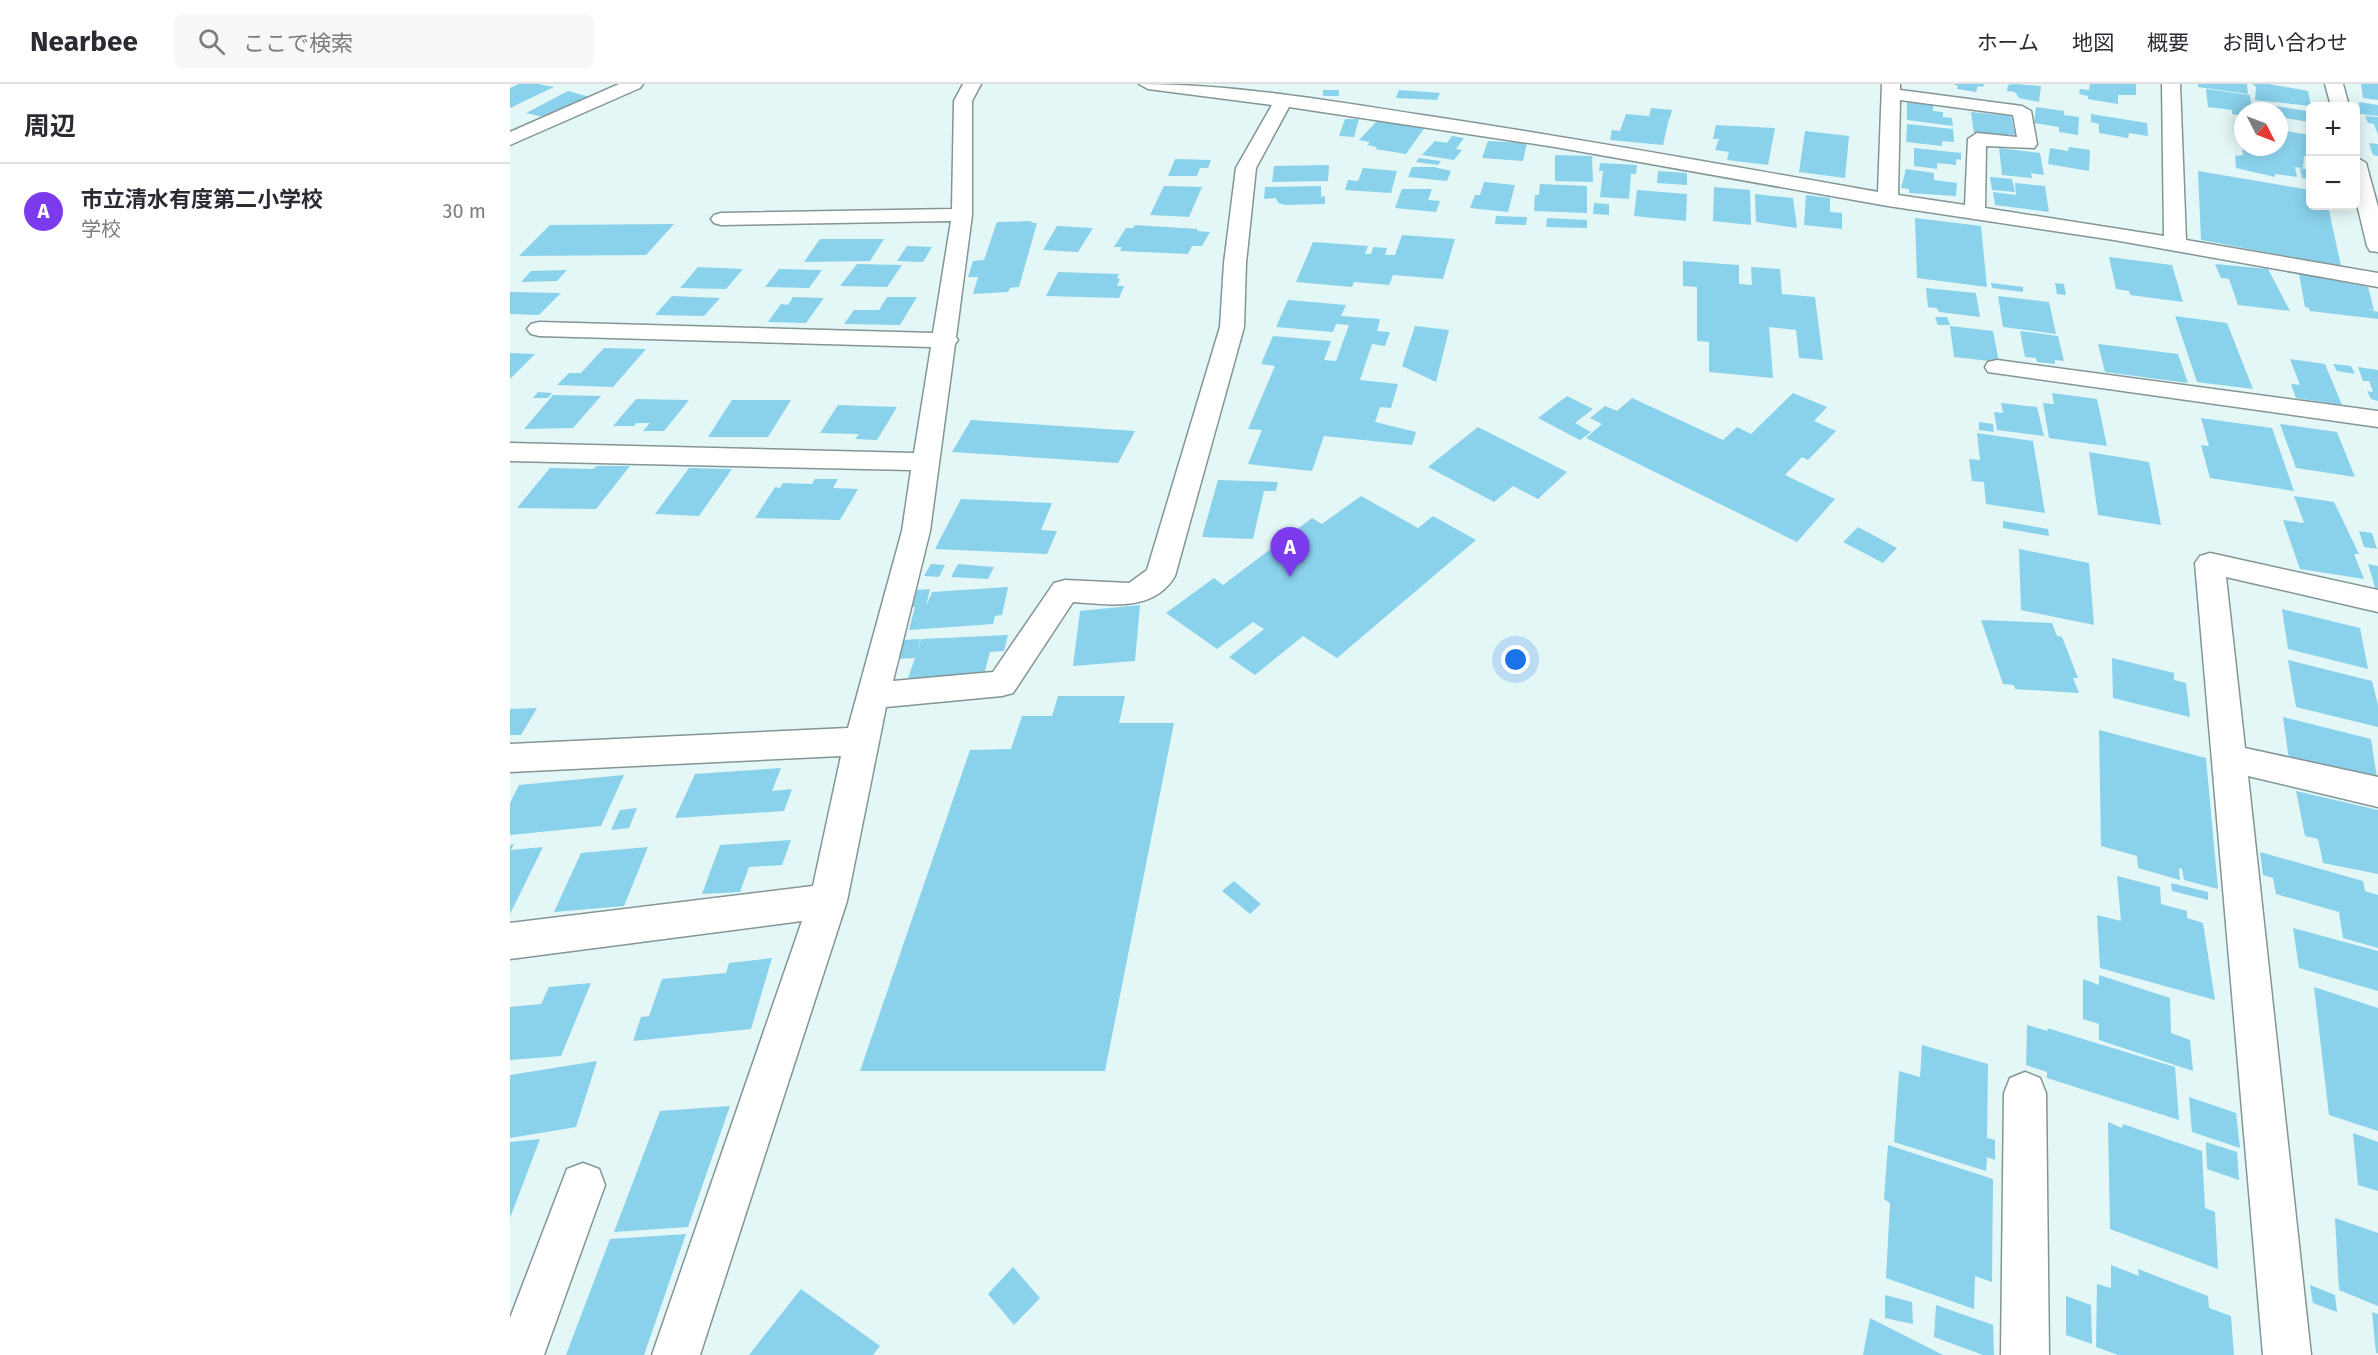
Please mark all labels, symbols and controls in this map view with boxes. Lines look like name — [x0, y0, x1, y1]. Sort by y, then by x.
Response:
search box — [174, 14, 594, 68]
text: Nearbee — [30, 25, 138, 58]
icon: search — [195, 25, 228, 58]
text: ここで検索 — [243, 30, 353, 57]
text: ホーム — [1977, 30, 2039, 56]
text: 地図 — [2072, 30, 2114, 56]
text: 概要 — [2147, 30, 2189, 56]
text: お問い合わせ — [2222, 30, 2348, 56]
north arrow — [2234, 102, 2288, 156]
map controls — [2306, 102, 2360, 210]
button: + — [2306, 102, 2360, 156]
text: 周辺 — [24, 111, 76, 142]
button: − — [2306, 156, 2360, 210]
text: 市立清水有度第二小学校 — [81, 186, 323, 213]
text: A — [38, 199, 49, 223]
text: 30 m — [442, 199, 486, 223]
text: 学校 — [81, 217, 121, 241]
pin: A — [1270, 528, 1310, 577]
your location — [1501, 645, 1530, 674]

